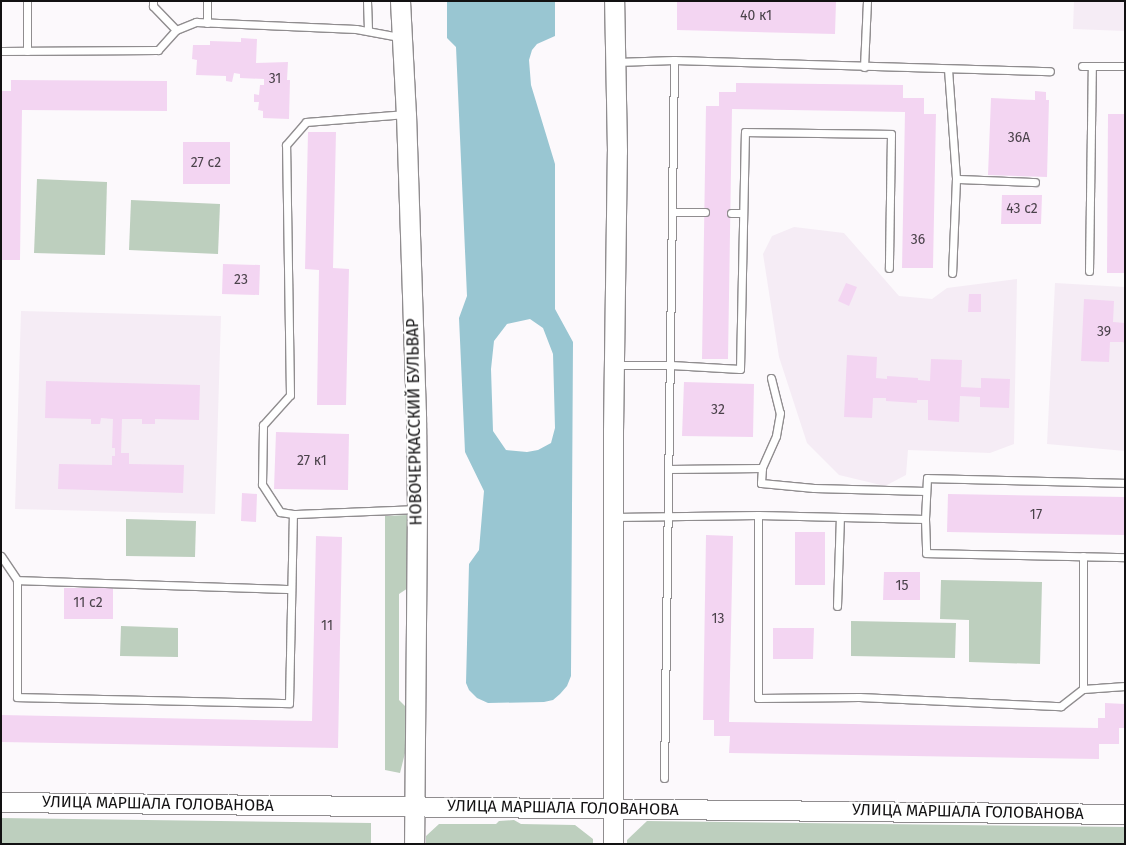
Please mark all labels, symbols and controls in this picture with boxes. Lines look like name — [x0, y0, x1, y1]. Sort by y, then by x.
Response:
house number: 40 к1 — [740, 8, 772, 24]
house number: 31 — [269, 71, 281, 87]
house number: 36А — [1008, 130, 1030, 146]
house number: 27 с2 — [191, 155, 221, 171]
house number: 43 с2 — [1006, 201, 1038, 217]
house number: 36 — [911, 232, 925, 248]
house number: 23 — [234, 272, 248, 288]
street label: НОВОЧЕРКАССКИЙ БУЛЬВАР — [404, 318, 426, 526]
house number: 39 — [1097, 324, 1111, 340]
house number: 32 — [711, 402, 725, 418]
house number: 27 к1 — [297, 453, 327, 469]
house number: 17 — [1030, 507, 1042, 523]
house number: 15 — [895, 578, 909, 594]
house number: 11 с2 — [73, 595, 103, 611]
house number: 13 — [711, 611, 725, 627]
house number: 11 — [321, 618, 333, 634]
street label: УЛИЦА МАРШАЛА ГОЛОВАНОВА — [42, 792, 274, 816]
street label: УЛИЦА МАРШАЛА ГОЛОВАНОВА — [447, 796, 679, 820]
street label: УЛИЦА МАРШАЛА ГОЛОВАНОВА — [852, 800, 1084, 824]

